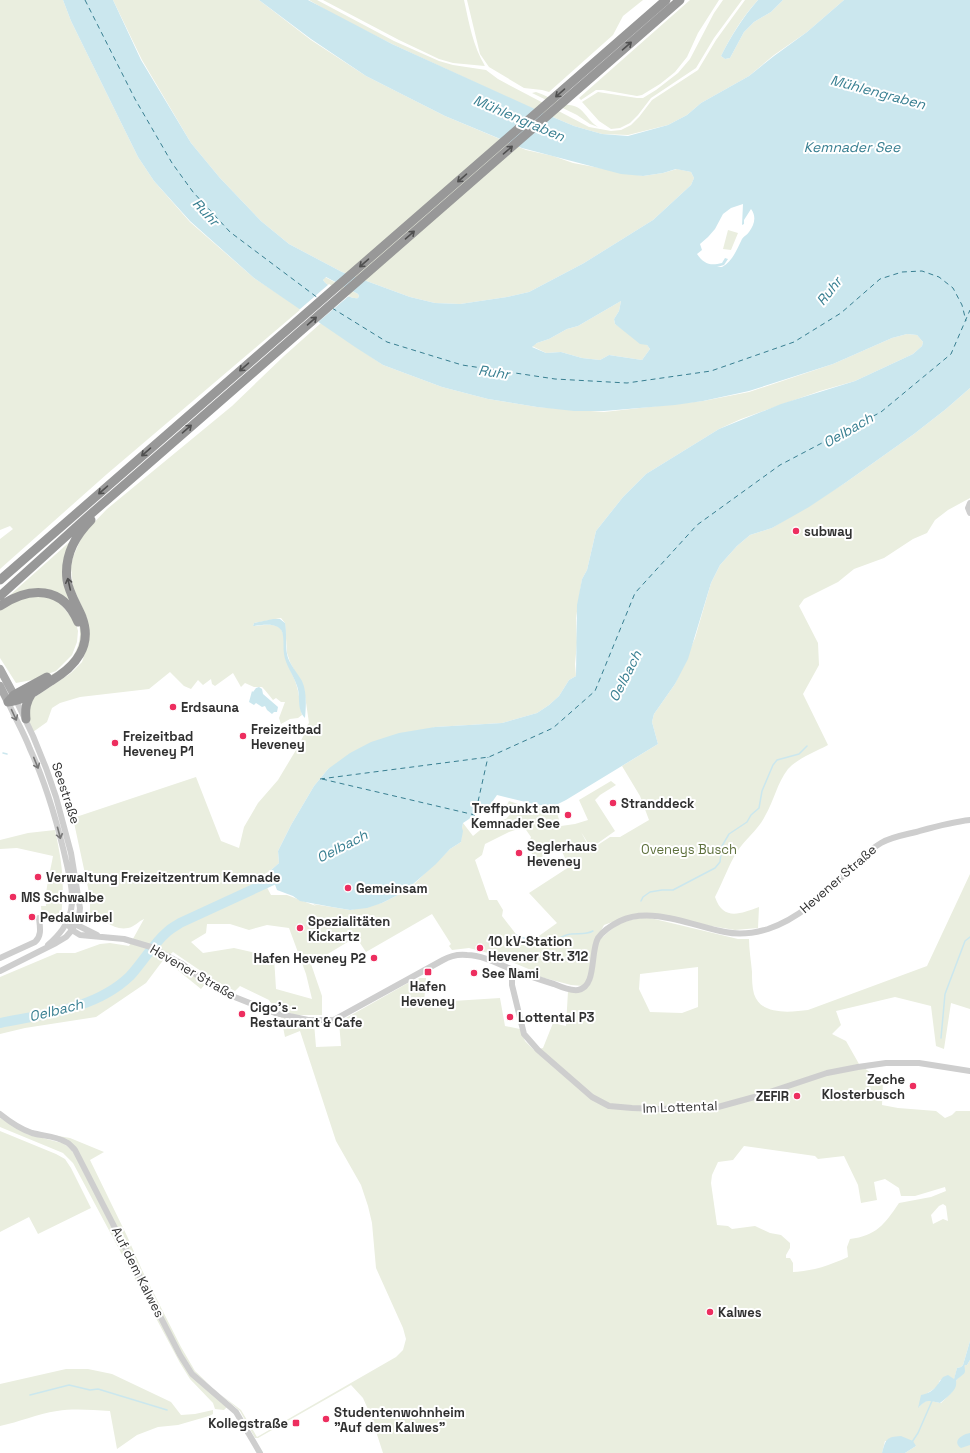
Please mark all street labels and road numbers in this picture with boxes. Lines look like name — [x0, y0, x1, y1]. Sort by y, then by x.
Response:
street label: Seestraße — [48, 760, 84, 826]
street label: Hevener Straße — [796, 841, 880, 917]
street label: Hevener Straße — [147, 941, 239, 1003]
street label: Im Lottental — [642, 1097, 718, 1117]
street label: Auf dem Kalwes — [108, 1224, 168, 1320]

